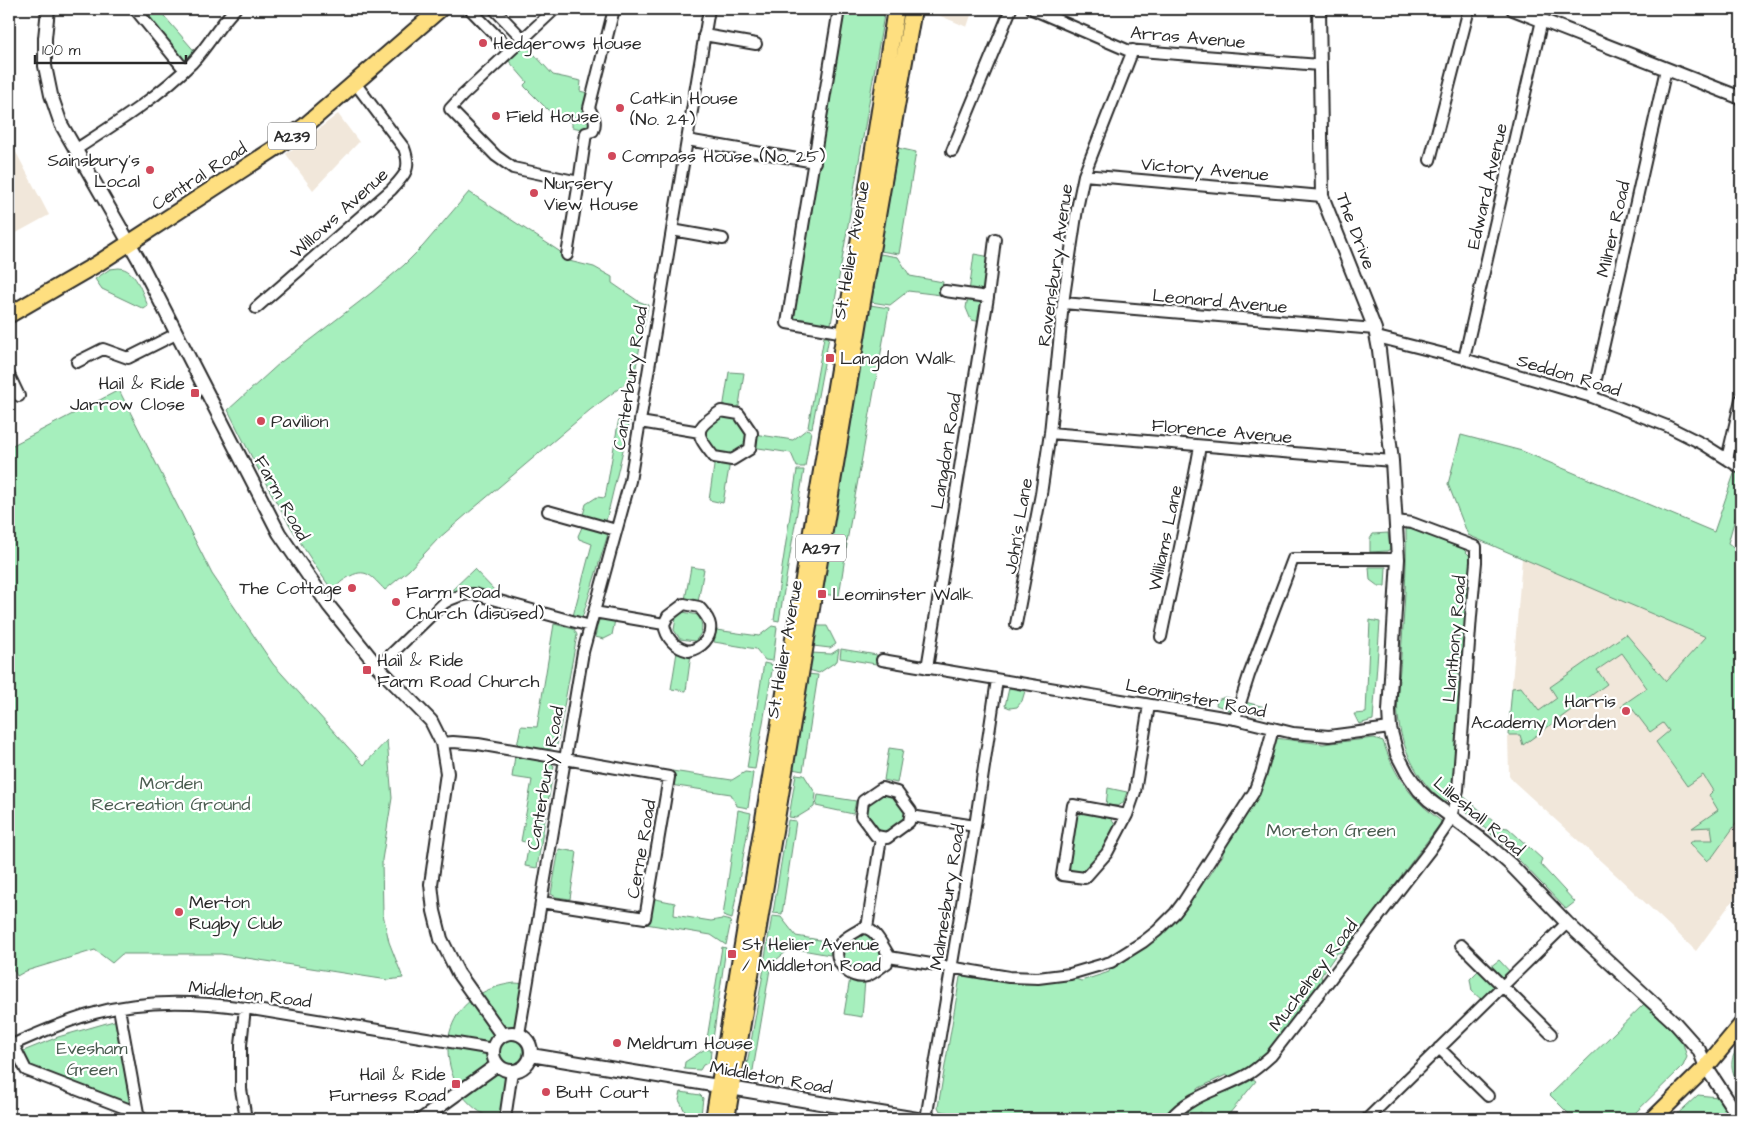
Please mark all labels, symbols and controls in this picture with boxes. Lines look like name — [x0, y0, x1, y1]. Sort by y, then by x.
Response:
street label: Arras Avenue — [1129, 20, 1247, 55]
place label: Hedgerows House — [493, 31, 642, 57]
scale bar — [35, 32, 186, 64]
marker: Hedgerows House — [477, 37, 489, 49]
text: 100 m — [42, 40, 81, 61]
place label: Catkin House (No. 24) — [630, 86, 738, 132]
marker: Catkin House (No. 24) — [614, 102, 626, 114]
place label: Field House — [506, 104, 599, 129]
marker: Field House — [490, 110, 502, 122]
street label: Edward Avenue — [1461, 120, 1514, 252]
road number: A239 — [268, 122, 316, 150]
street label: Central Road — [147, 136, 252, 217]
place label: Compass House (No. 25) — [622, 144, 825, 169]
place label: Sainsbury's Local — [48, 148, 140, 194]
marker: Compass House (No. 25) — [606, 150, 618, 162]
street label: Victory Avenue — [1140, 151, 1270, 189]
street label: Willows Avenue — [285, 162, 394, 264]
marker: Sainsbury's Local — [144, 164, 156, 176]
place label: Nursery View House — [544, 171, 639, 217]
street label: St. Helier Avenue — [827, 179, 876, 321]
street label: Milner Road — [1590, 179, 1637, 280]
street label: Ravensbury Avenue — [1032, 182, 1080, 348]
marker: Nursery View House — [528, 187, 540, 199]
street label: The Drive — [1329, 189, 1382, 273]
street label: Leonard Avenue — [1151, 283, 1289, 320]
street label: Canterbury Road — [607, 304, 655, 452]
place label: Langdon Walk — [840, 346, 955, 372]
street label: Seddon Road — [1514, 348, 1624, 403]
marker: Langdon Walk — [824, 352, 836, 364]
place label: Hail & Ride Jarrow Close — [70, 371, 185, 417]
marker: Hail & Ride Jarrow Close — [189, 387, 201, 399]
street label: Langdon Road — [925, 391, 969, 511]
place label: Pavilion — [271, 409, 328, 434]
street label: Florence Avenue — [1151, 413, 1293, 450]
marker: Pavilion — [255, 415, 267, 427]
street label: Farm Road — [248, 451, 315, 545]
street label: John's Lane — [998, 476, 1039, 576]
street label: Williams Lane — [1142, 483, 1189, 593]
road number: A297 — [796, 534, 846, 562]
street label: Llanthony Road — [1437, 575, 1473, 704]
place label: The Cottage — [239, 576, 342, 602]
street label: St. Helier Avenue — [760, 578, 809, 720]
place label: Farm Road Church (disused) — [406, 580, 544, 626]
marker: The Cottage — [346, 582, 358, 594]
place label: Leominster Walk — [832, 582, 973, 607]
marker: Leominster Walk — [816, 588, 828, 600]
marker: Farm Road Church (disused) — [390, 596, 402, 608]
place label: Hail & Ride Farm Road Church — [377, 648, 539, 694]
marker: Hail & Ride Farm Road Church — [361, 664, 373, 676]
street label: Leominster Road — [1124, 673, 1268, 724]
place label: Harris Academy Morden — [1471, 689, 1616, 736]
street label: Canterbury Road — [521, 704, 571, 852]
marker: Harris Academy Morden — [1620, 705, 1632, 717]
park label: Morden Recreation Ground — [91, 771, 251, 817]
street label: Lilleshall Road — [1428, 771, 1530, 862]
street label: Cerne Road — [621, 798, 662, 900]
park label: Moreton Green — [1266, 818, 1396, 843]
street label: Malmesbury Road — [924, 822, 972, 972]
place label: Merton Rugby Club — [189, 890, 282, 937]
marker: Merton Rugby Club — [173, 906, 185, 918]
street label: Muchelney Road — [1263, 914, 1365, 1037]
place label: St Helier Avenue / Middleton Road — [742, 932, 881, 978]
marker: St Helier Avenue / Middleton Road — [726, 948, 738, 960]
street label: Middleton Road — [187, 975, 313, 1014]
place label: Meldrum House — [627, 1031, 753, 1056]
park label: Evesham Green — [57, 1036, 127, 1082]
marker: Meldrum House — [611, 1037, 623, 1049]
street label: Middleton Road — [708, 1054, 834, 1101]
place label: Hail & Ride Furness Road — [329, 1062, 446, 1108]
marker: Hail & Ride Furness Road — [450, 1078, 462, 1090]
place label: Butt Court — [556, 1080, 650, 1105]
marker: Butt Court — [540, 1086, 552, 1098]

